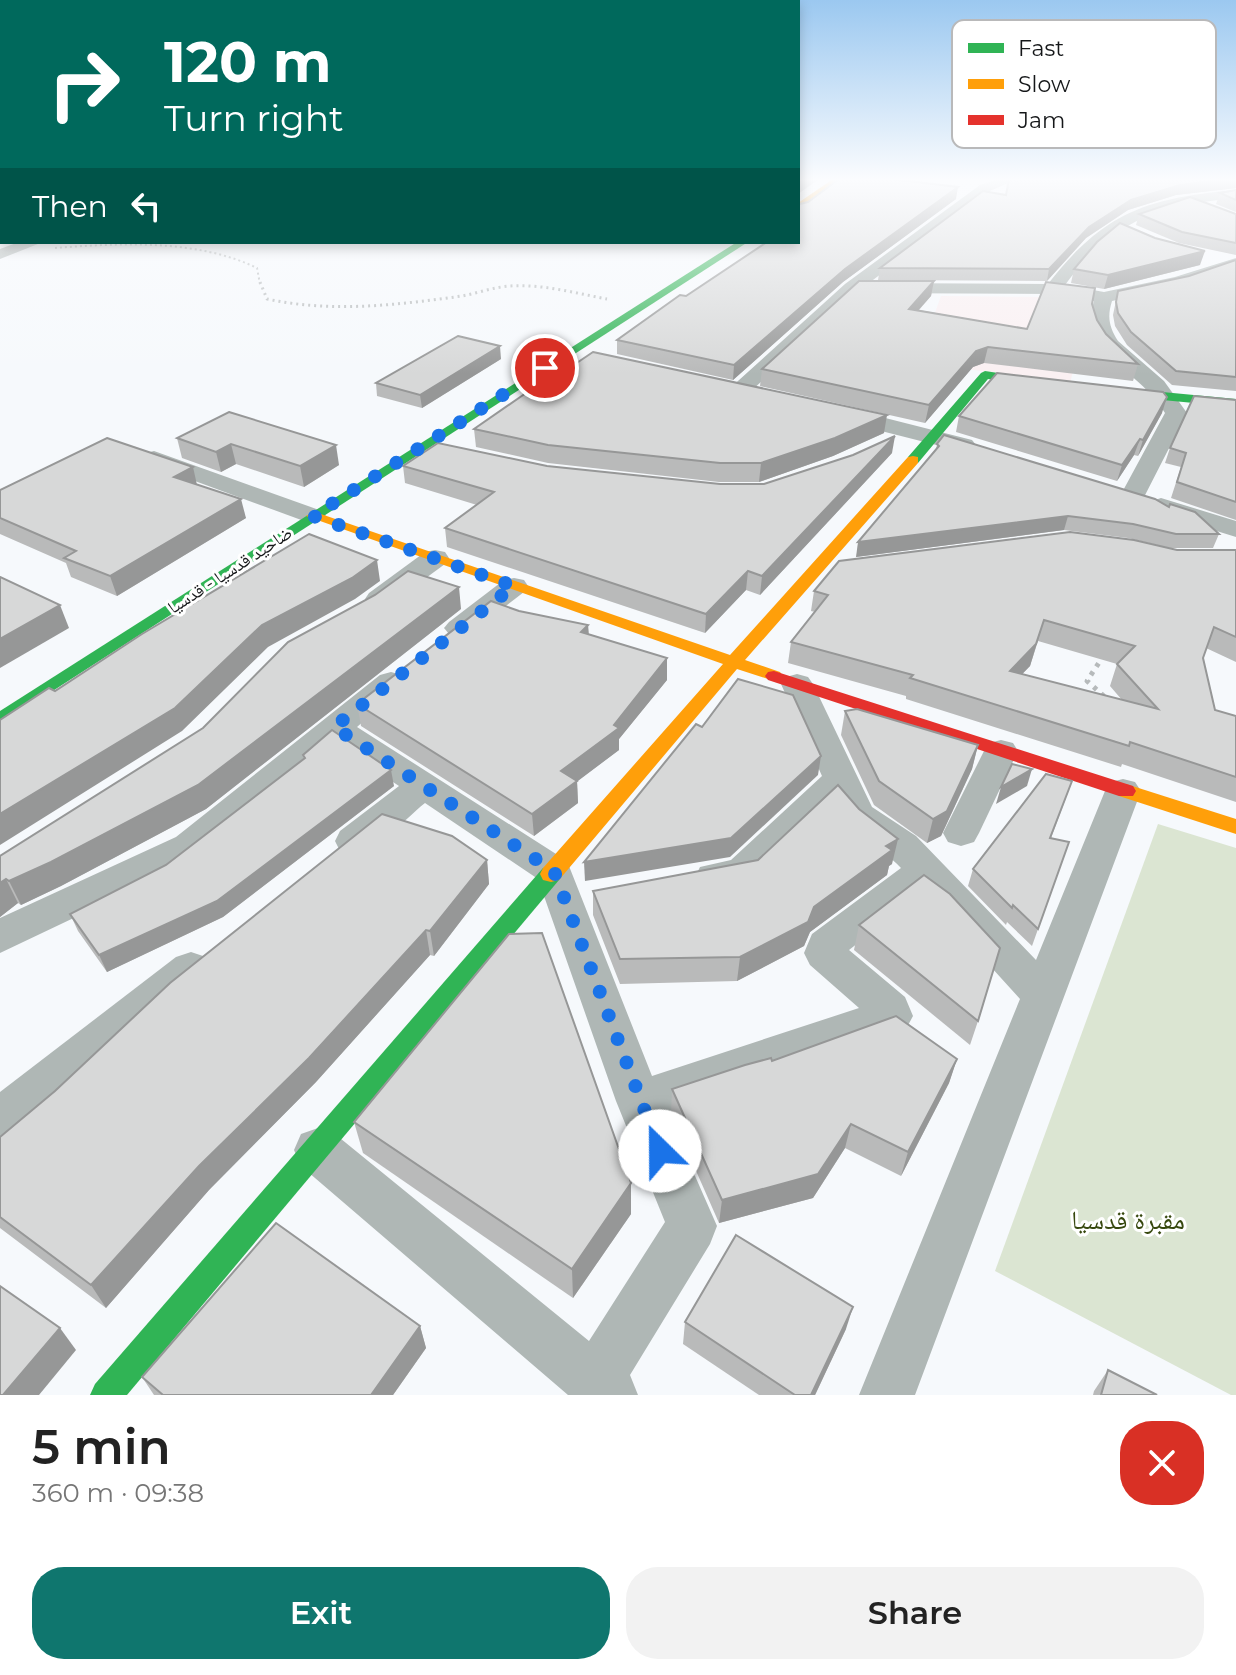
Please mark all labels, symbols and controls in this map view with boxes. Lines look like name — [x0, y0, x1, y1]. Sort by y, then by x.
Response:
legend — [952, 20, 1216, 148]
text: 120 m — [164, 28, 332, 96]
icon: right — [32, 32, 136, 136]
text: Fast — [1018, 35, 1064, 62]
text: Slow — [1018, 71, 1071, 98]
text: Turn right — [164, 96, 344, 140]
text: Jam — [1017, 107, 1065, 134]
icon: left — [124, 184, 168, 228]
text: Then — [32, 188, 108, 225]
pin — [511, 334, 579, 402]
icon: arrive — [523, 346, 567, 390]
street label: ضاحيد قدسيا - قدسيا — [164, 522, 296, 618]
position arrow — [618, 1109, 702, 1193]
park label: مقبرة قدسيا — [1071, 1204, 1185, 1236]
text: 5 min — [32, 1418, 171, 1476]
button: close — [1120, 1421, 1204, 1505]
text: 360 m · 09:38 — [32, 1477, 204, 1509]
button: Exit — [32, 1567, 610, 1659]
button: Share — [626, 1567, 1204, 1659]

